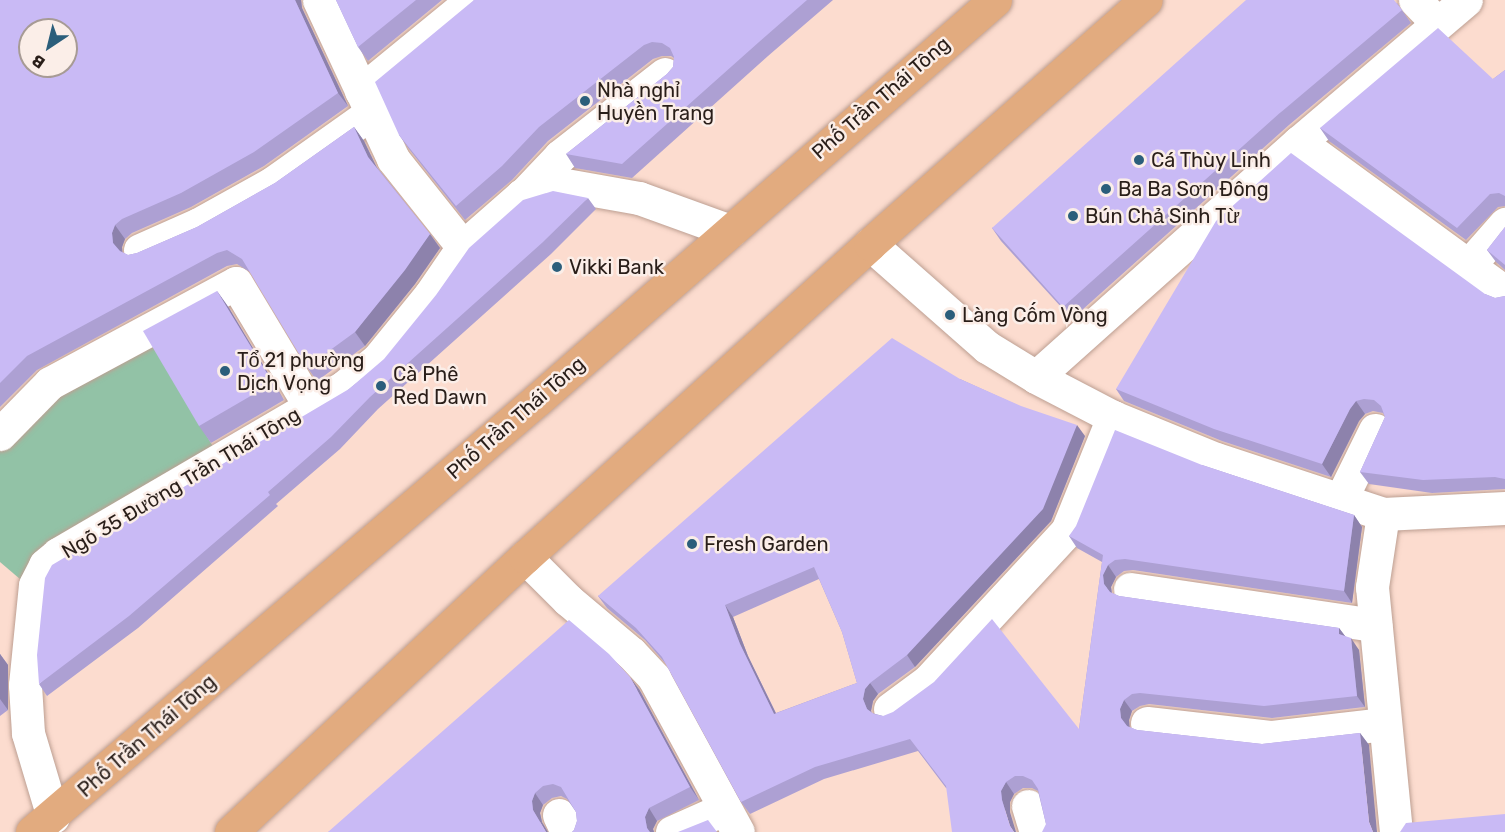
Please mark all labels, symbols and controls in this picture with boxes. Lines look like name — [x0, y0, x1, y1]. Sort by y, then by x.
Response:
north arrow — [18, 18, 78, 78]
street label: Phố Trần Thái Tông — [807, 31, 955, 165]
text: B — [28, 51, 49, 73]
place label: Nhà nghỉ Huyền Trang — [597, 78, 715, 125]
marker: Nhà nghỉ Huyền Trang — [578, 94, 592, 108]
place label: Cá Thùy Linh — [1151, 148, 1272, 172]
marker: Cá Thùy Linh — [1132, 153, 1146, 167]
place label: Ba Ba Sơn Đông — [1118, 177, 1269, 201]
marker: Ba Ba Sơn Đông — [1099, 182, 1113, 196]
place label: Bún Chả Sinh Từ — [1085, 204, 1240, 228]
marker: Bún Chả Sinh Từ — [1066, 209, 1080, 223]
place label: Vikki Bank — [569, 255, 664, 279]
marker: Vikki Bank — [550, 260, 564, 274]
place label: Làng Cốm Vòng — [962, 303, 1108, 327]
marker: Làng Cốm Vòng — [943, 308, 957, 322]
place label: Tổ 21 phường Dịch Vọng — [237, 348, 364, 395]
street label: Phố Trần Thái Tông — [442, 351, 590, 485]
place label: Cà Phê Red Dawn — [393, 362, 487, 409]
marker: Tổ 21 phường Dịch Vọng — [218, 364, 232, 378]
marker: Cà Phê Red Dawn — [374, 379, 388, 393]
street label: Ngõ 35 Đường Trần Thái Tông — [57, 402, 305, 564]
place label: Fresh Garden — [704, 532, 829, 556]
marker: Fresh Garden — [685, 537, 699, 551]
street label: Phố Trần Thái Tông — [73, 669, 221, 803]

